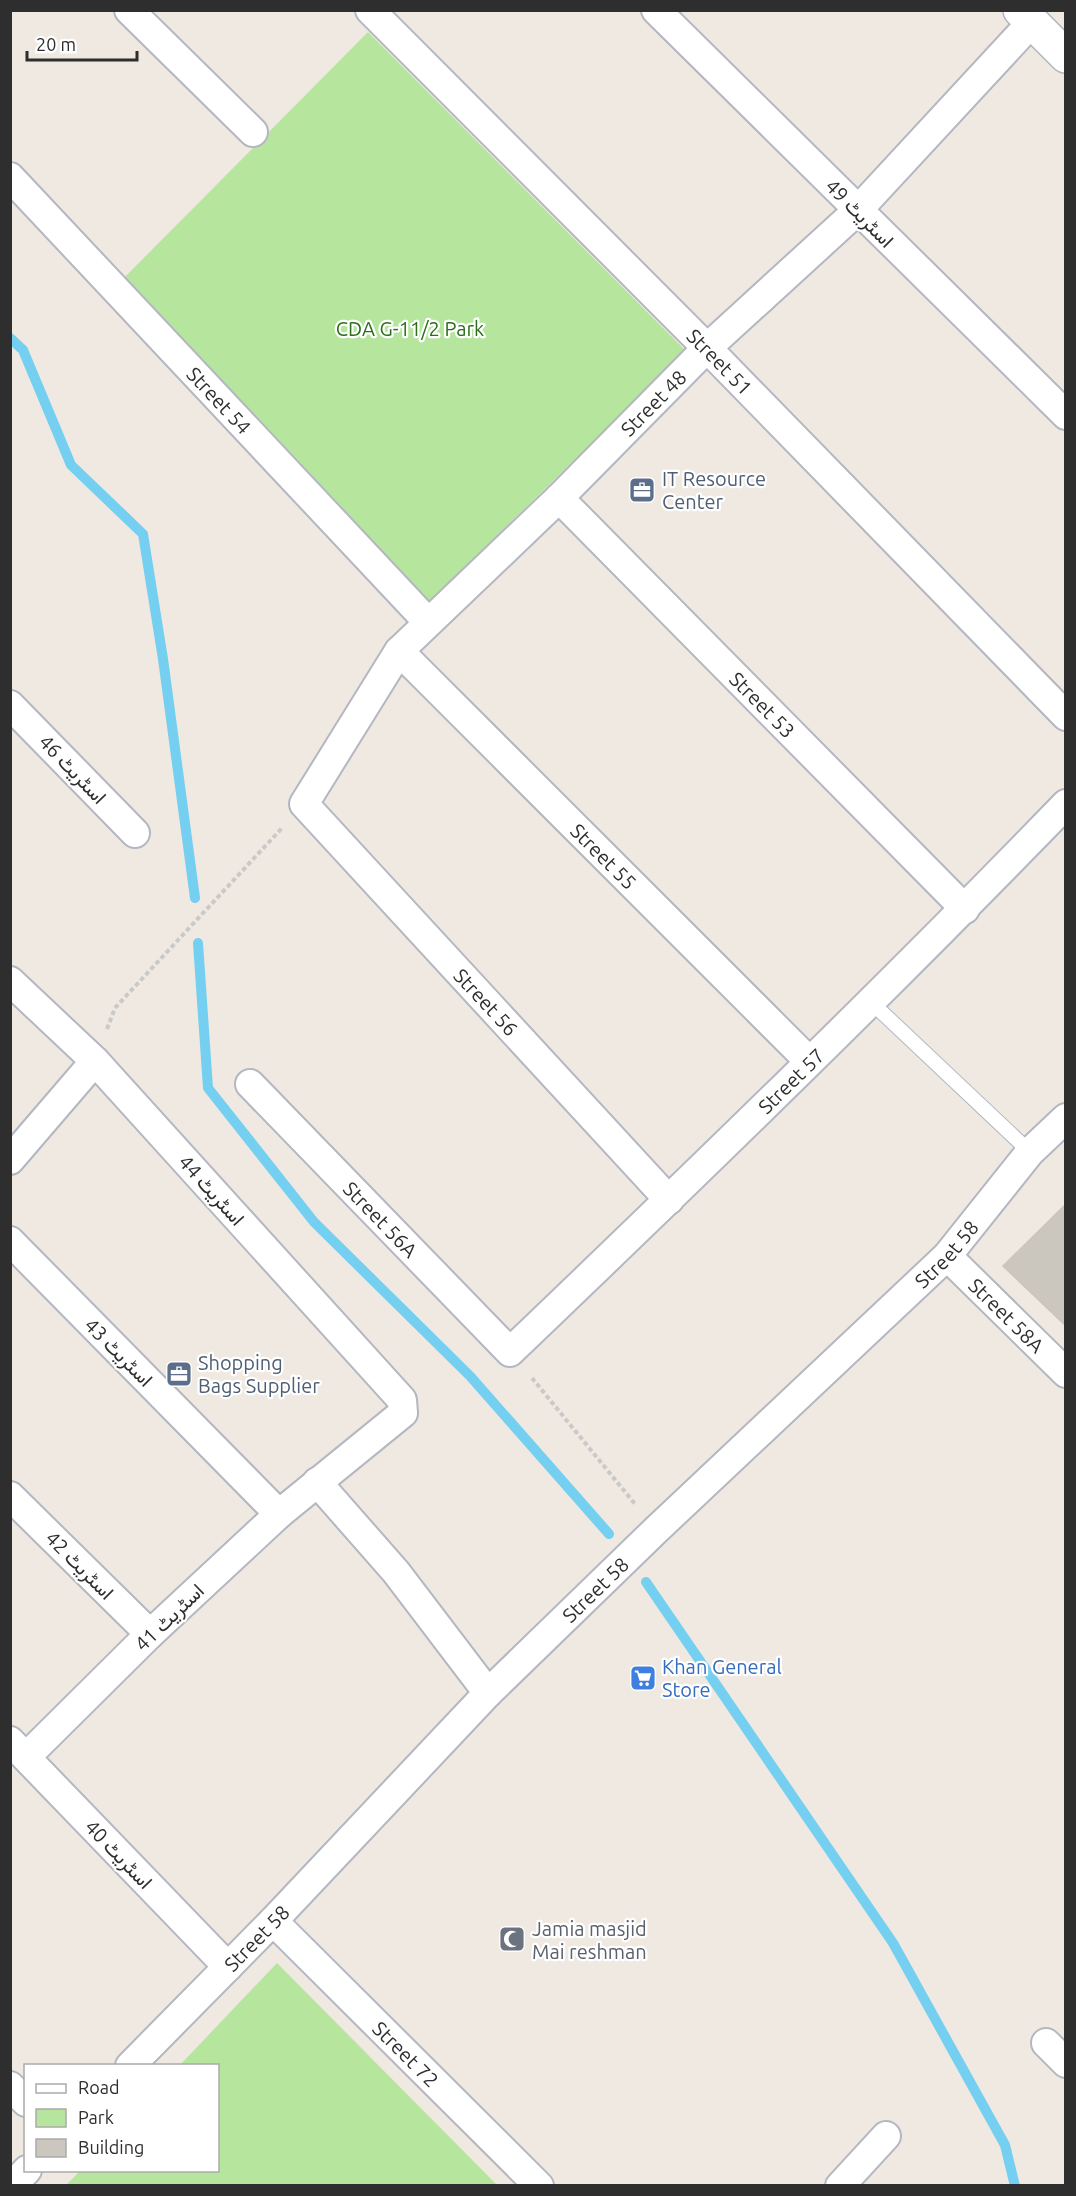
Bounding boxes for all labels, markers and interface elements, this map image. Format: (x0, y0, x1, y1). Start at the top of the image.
scale bar (27, 24, 136, 62)
text: 20 m (36, 34, 76, 54)
street label: اسٹریٹ 49 (820, 174, 899, 253)
park label: CDA G-11/2 Park (336, 317, 484, 340)
street label: Street 51 (683, 324, 757, 399)
street label: Street 54 (183, 362, 256, 438)
street label: Street 48 (616, 365, 690, 440)
place label: IT Resource Center (662, 467, 766, 513)
office icon: IT Resource Center (627, 475, 657, 505)
street label: Street 53 (725, 667, 800, 742)
street label: اسٹریٹ 46 (33, 730, 111, 810)
street label: Street 55 (567, 819, 642, 894)
street label: Street 56 (449, 964, 523, 1040)
street label: Street 57 (753, 1043, 828, 1118)
street label: اسٹریٹ 44 (173, 1150, 250, 1231)
street label: Street 56A (339, 1176, 423, 1261)
street label: Street 58 (910, 1215, 983, 1292)
street label: Street 58A (965, 1273, 1049, 1357)
street label: اسٹریٹ 43 (79, 1313, 158, 1392)
place label: Shopping Bags Supplier (198, 1351, 320, 1397)
office icon: Shopping Bags Supplier (164, 1359, 194, 1389)
street label: اسٹریٹ 42 (40, 1526, 119, 1605)
street label: Street 58 (557, 1552, 633, 1626)
street label: اسٹریٹ 41 (130, 1579, 210, 1657)
place label: Khan General Store (662, 1655, 782, 1701)
supermarket icon: Khan General Store (628, 1663, 658, 1693)
street label: اسٹریٹ 40 (79, 1815, 157, 1895)
street label: Street 58 (219, 1900, 294, 1975)
place label: Jamia masjid Mai reshman (532, 1917, 647, 1963)
mosque icon: Jamia masjid Mai reshman (497, 1924, 527, 1954)
street label: Street 72 (369, 2016, 444, 2091)
legend (24, 2064, 219, 2172)
text: Road (78, 2077, 120, 2097)
text: Park (78, 2107, 114, 2127)
text: Building (78, 2137, 144, 2157)

